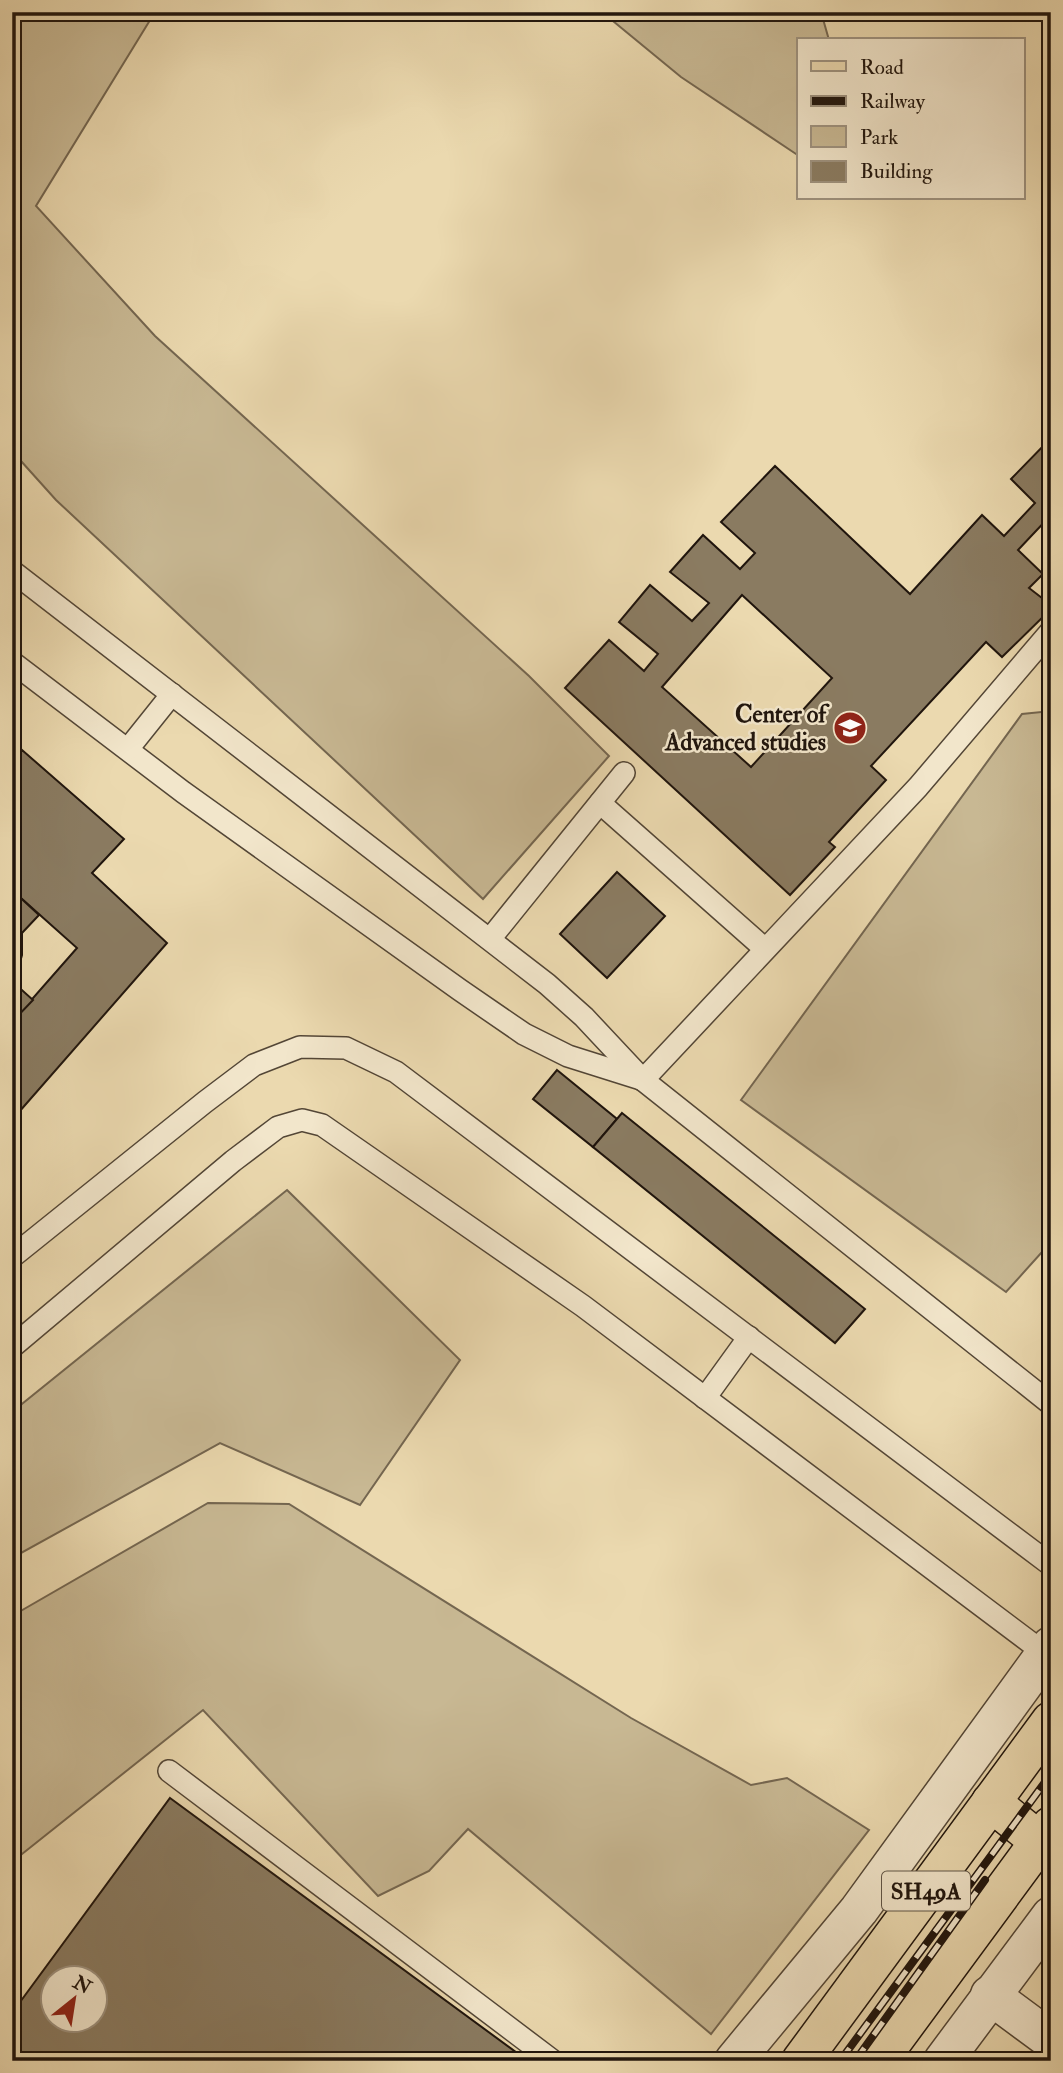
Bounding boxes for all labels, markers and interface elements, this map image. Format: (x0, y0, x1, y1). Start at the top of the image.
legend (797, 38, 1024, 200)
text: Road (860, 54, 905, 81)
text: Railway (860, 88, 926, 115)
text: Park (860, 124, 898, 151)
text: Building (860, 158, 933, 185)
place label: Center of Advanced studies (664, 699, 830, 758)
school or university icon: Center of Advanced studies (831, 709, 869, 747)
road number: SH49A (882, 1872, 970, 1910)
north arrow (38, 1965, 108, 2035)
text: N (68, 1970, 96, 2000)

